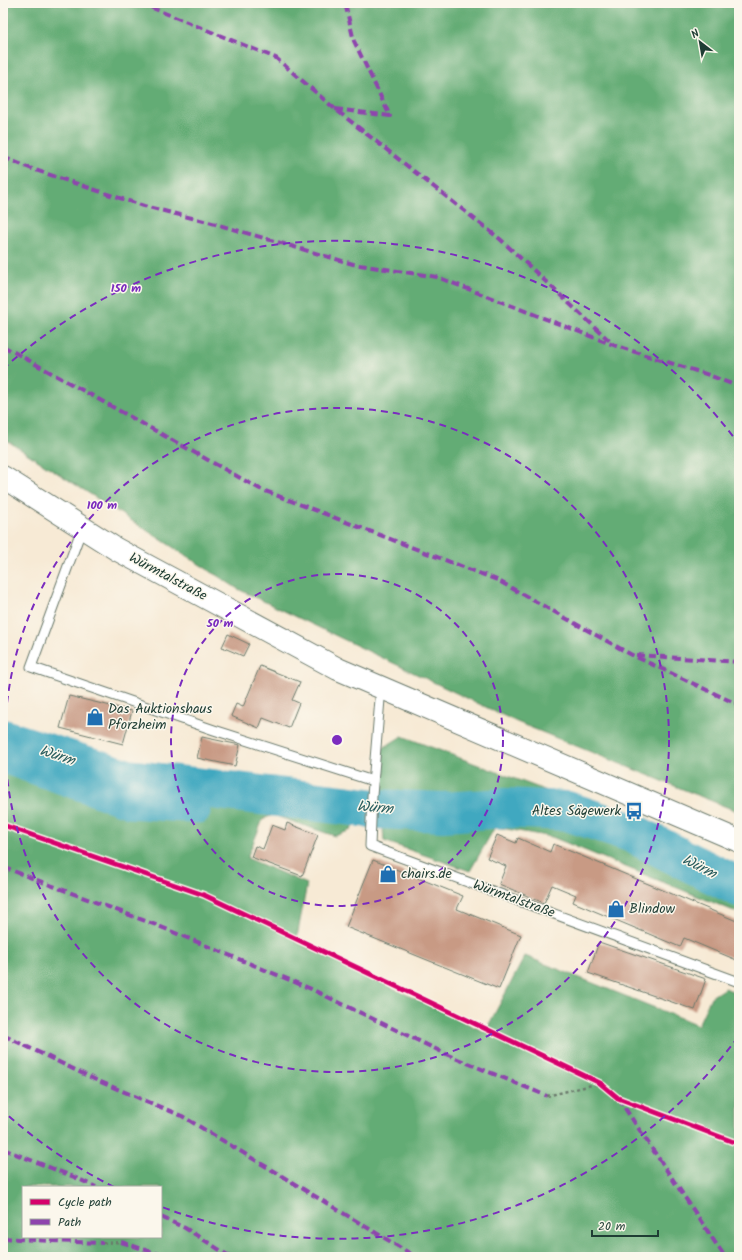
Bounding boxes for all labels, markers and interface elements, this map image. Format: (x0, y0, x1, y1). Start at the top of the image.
north arrow (680, 22, 720, 62)
text: N (688, 25, 703, 44)
text: 150 m (111, 279, 141, 298)
text: 100 m (87, 496, 117, 515)
street label: Würmtalstraße (125, 547, 212, 607)
text: 50 m (206, 614, 234, 633)
place label: Das Auktionshaus Pforzheim (108, 698, 212, 736)
shop icon: Das Auktionshaus Pforzheim (85, 707, 105, 727)
centre of rings (330, 733, 344, 747)
water label: Würm (36, 739, 79, 773)
water label: Würm (356, 794, 395, 822)
place label: Altes Sägewerk (532, 800, 621, 822)
bus stop icon: Altes Sägewerk (624, 801, 644, 821)
water label: Würm (678, 848, 721, 886)
place label: chairs.de (401, 863, 453, 885)
shop icon: chairs.de (378, 864, 398, 884)
street label: Würmtalstraße (470, 874, 559, 924)
place label: Blindow (629, 898, 675, 920)
shop icon: Blindow (606, 899, 626, 919)
legend (22, 1186, 162, 1238)
text: Cycle path (58, 1193, 112, 1212)
scale bar (592, 1212, 658, 1238)
text: Path (58, 1213, 81, 1232)
text: 20 m (598, 1217, 626, 1236)

